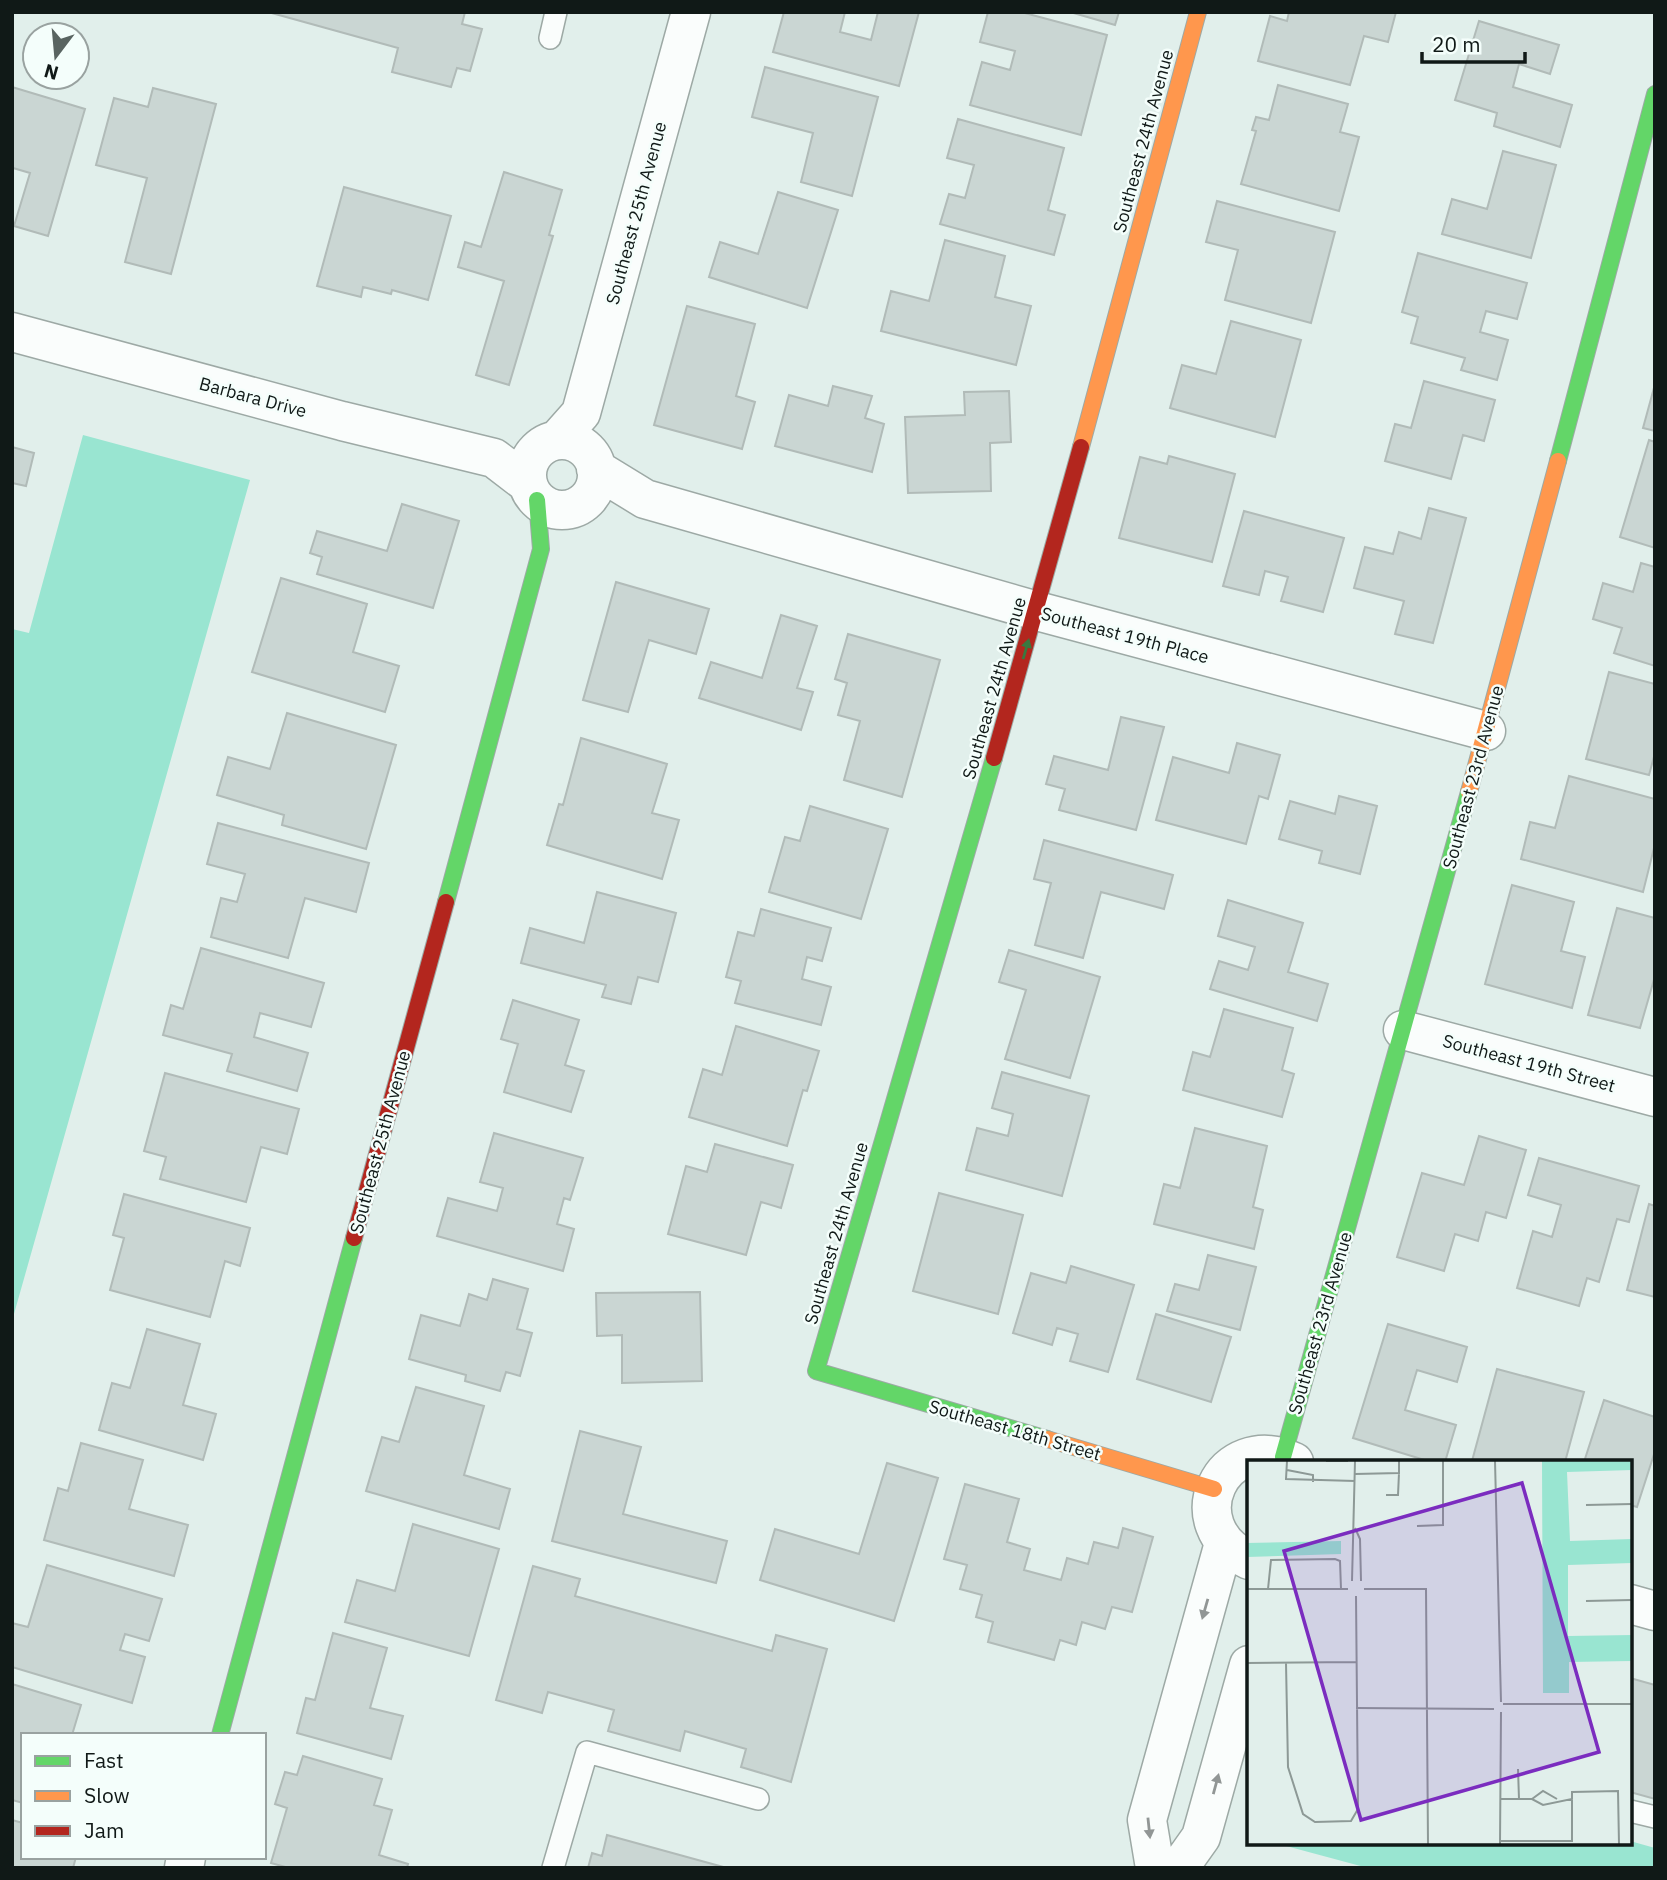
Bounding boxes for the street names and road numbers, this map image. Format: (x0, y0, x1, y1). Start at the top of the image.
street label: Southeast 24th Avenue (1107, 47, 1179, 235)
street label: Southeast 25th Avenue (600, 119, 672, 307)
street label: Barbara Drive (197, 372, 309, 422)
street label: Southeast 24th Avenue (957, 594, 1031, 782)
street label: Southeast 19th Place (1039, 602, 1211, 668)
street label: Southeast 23rd Avenue (1437, 683, 1509, 871)
street label: Southeast 19th Street (1440, 1029, 1618, 1097)
street label: Southeast 25th Avenue (344, 1048, 416, 1236)
street label: Southeast 24th Avenue (799, 1139, 873, 1327)
street label: Southeast 23rd Avenue (1283, 1229, 1357, 1417)
street label: Southeast 18th Street (926, 1394, 1104, 1466)

